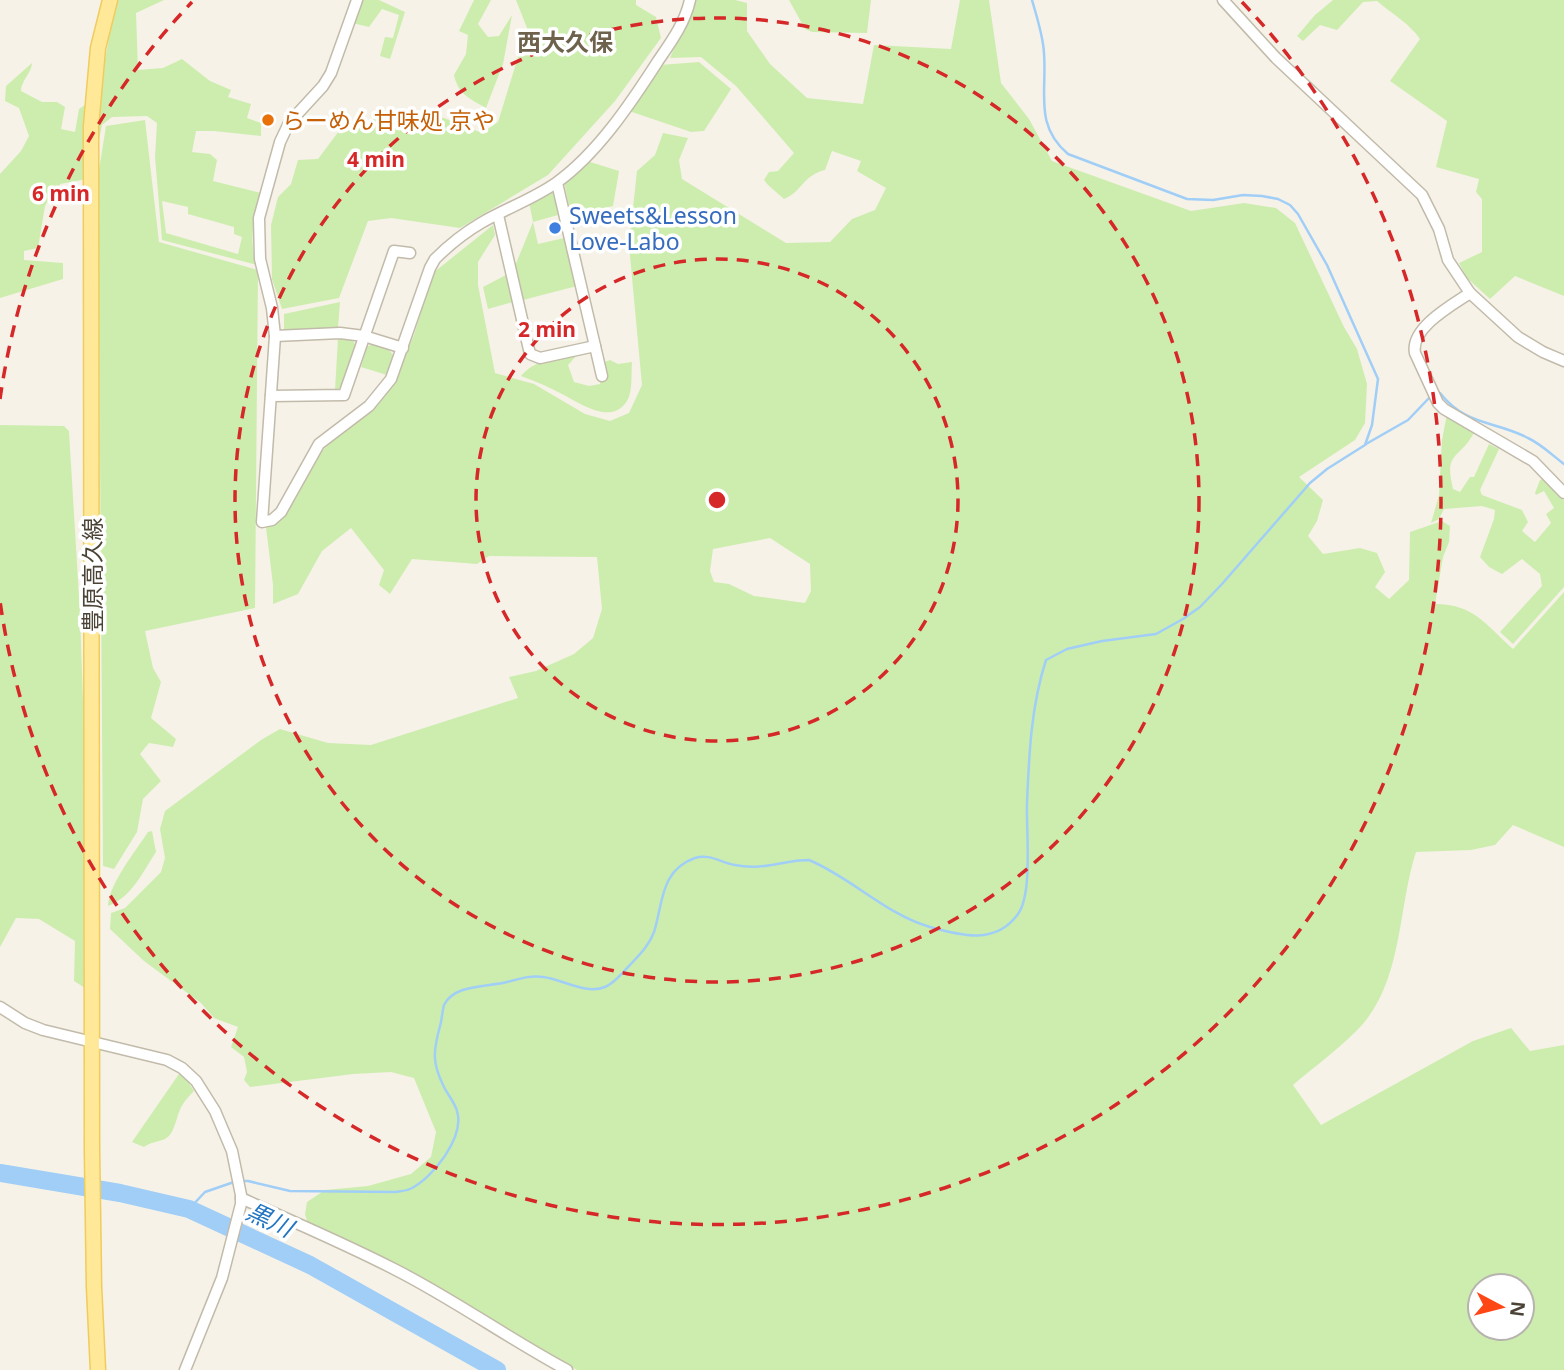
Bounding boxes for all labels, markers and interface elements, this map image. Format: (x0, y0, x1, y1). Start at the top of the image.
district label: 西大久保 (517, 25, 613, 58)
place label: らーめん甘味処 京や (282, 104, 495, 136)
marker: らーめん甘味処 京や (260, 112, 276, 128)
text: 4 min (347, 145, 405, 173)
text: 6 min (32, 179, 90, 207)
place label: Sweets&Lesson Love-Labo (569, 199, 737, 257)
marker: Sweets&Lesson Love-Labo (547, 220, 563, 236)
text: 2 min (518, 315, 576, 343)
centre of rings (705, 488, 729, 512)
street label: 豊原高久線 (76, 518, 108, 633)
water label: 黒川 (241, 1194, 301, 1245)
north arrow (1466, 1272, 1536, 1342)
text: N (1504, 1300, 1532, 1318)

